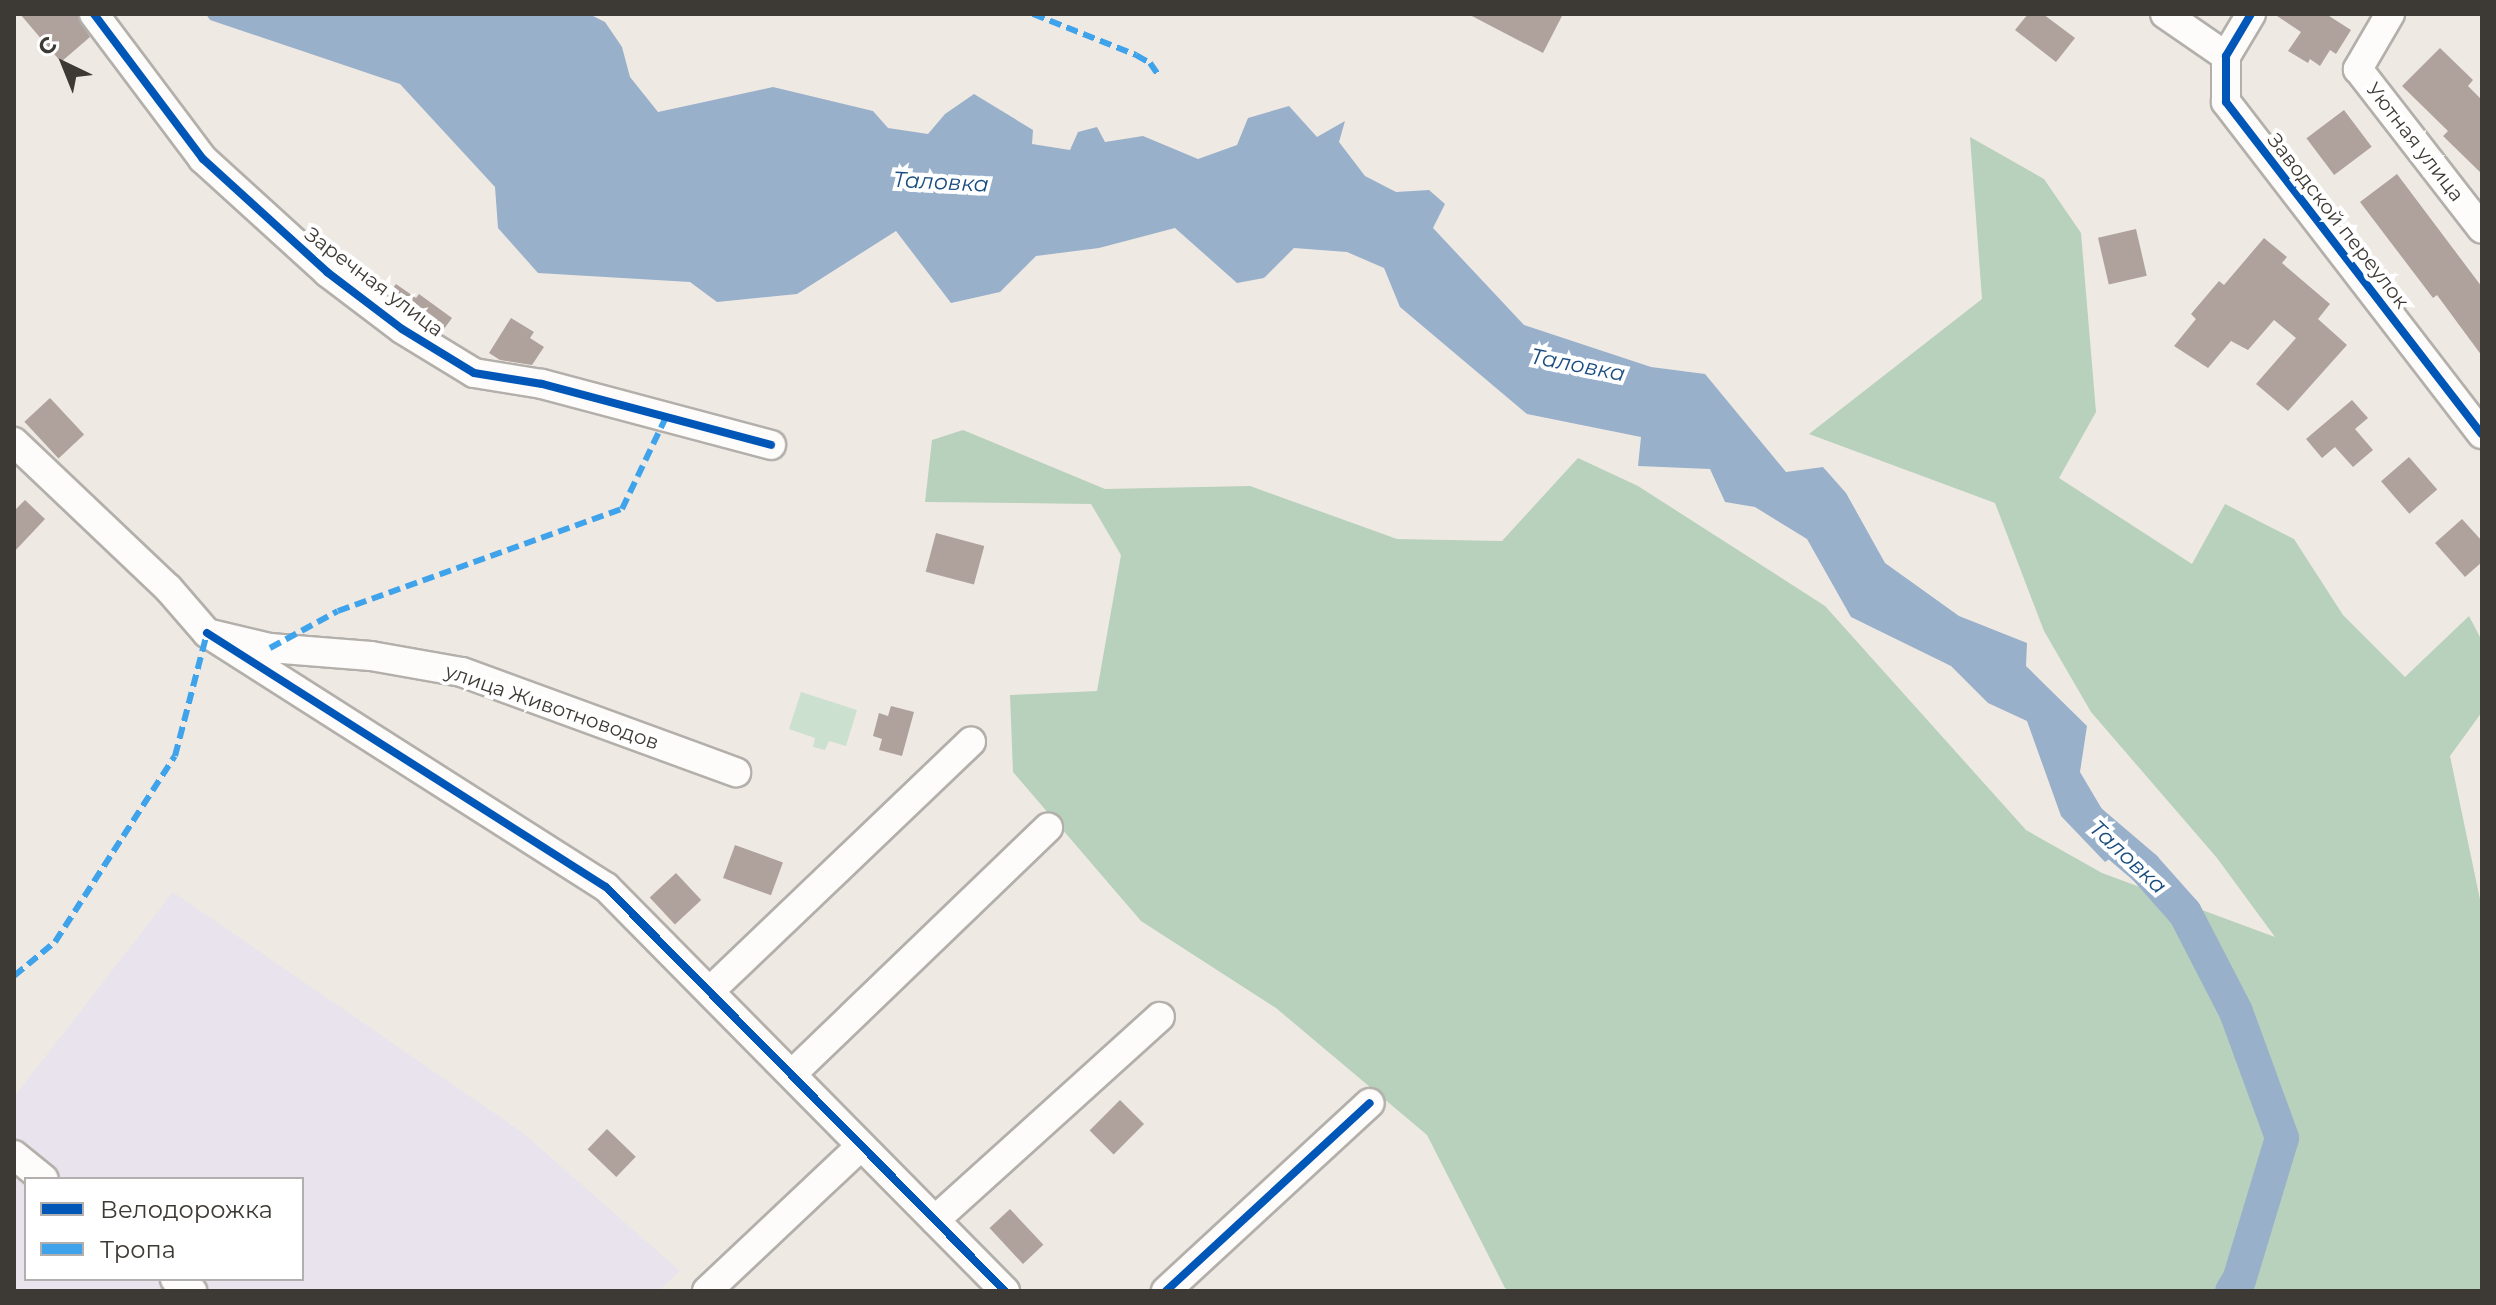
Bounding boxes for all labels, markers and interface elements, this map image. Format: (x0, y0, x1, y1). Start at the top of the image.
north arrow (24, 24, 104, 104)
text: С (32, 31, 62, 61)
street label: Уютная улица (2361, 78, 2469, 206)
street label: Заводской переулок (2262, 129, 2414, 313)
water label: Таловка (892, 166, 990, 198)
street label: Заречная улица (300, 222, 448, 342)
water label: Таловка (1528, 343, 1628, 387)
street label: улица Животноводов (442, 659, 662, 755)
water label: Таловка (2084, 815, 2172, 899)
legend (24, 1177, 304, 1281)
text: Велодорожка (100, 1195, 273, 1224)
text: Тропа (100, 1235, 176, 1264)

